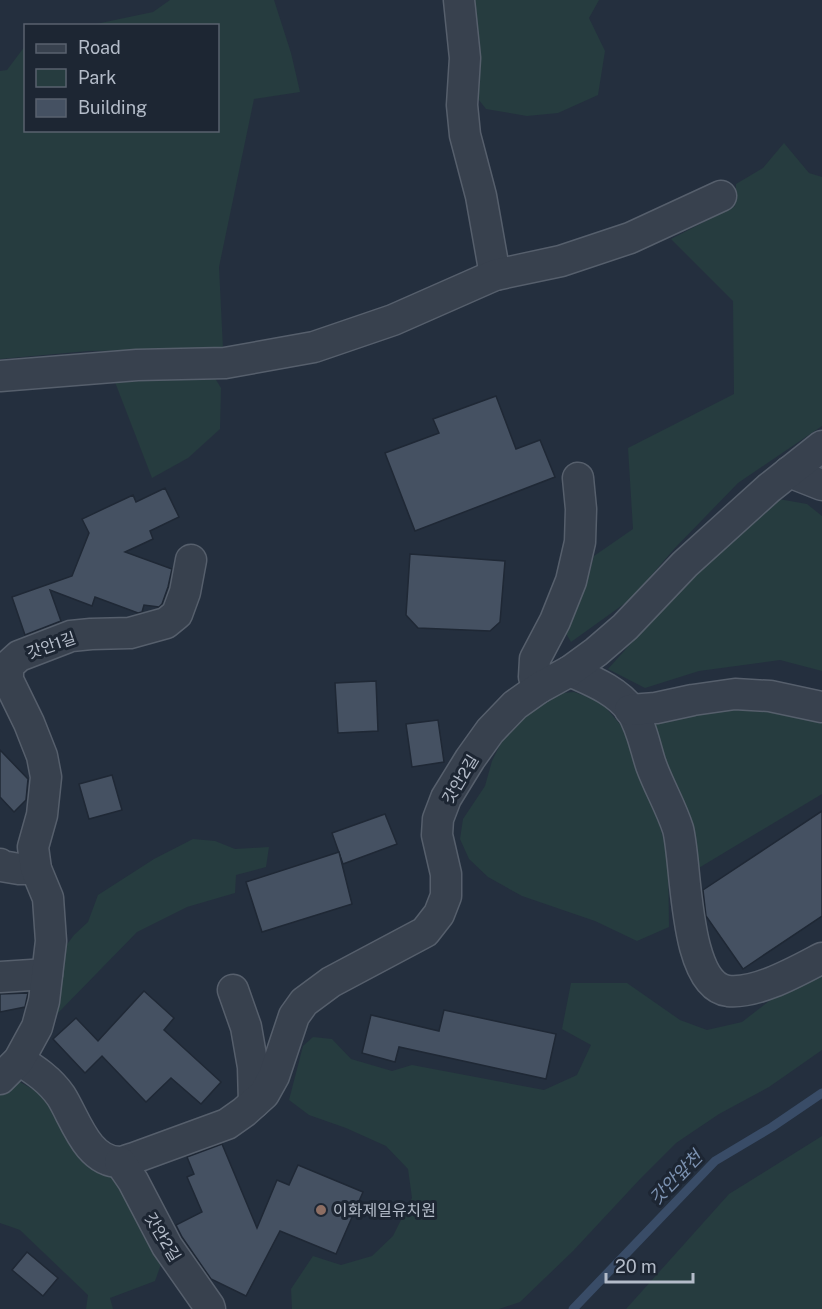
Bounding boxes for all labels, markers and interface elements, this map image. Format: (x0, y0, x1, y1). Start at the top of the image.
legend (24, 24, 219, 132)
text: Road (78, 37, 121, 58)
text: Park (78, 67, 116, 88)
text: Building (78, 97, 147, 118)
street label: 갓안1길 (24, 628, 78, 663)
street label: 갓안2길 (438, 751, 482, 807)
water label: 갓안앞천 (645, 1145, 708, 1209)
place label: 이화제일유치원 (333, 1201, 436, 1220)
marker: 이화제일유치원 (314, 1203, 328, 1217)
street label: 갓안2길 (141, 1209, 185, 1265)
scale bar (606, 1246, 693, 1284)
text: 20 m (615, 1256, 657, 1277)

